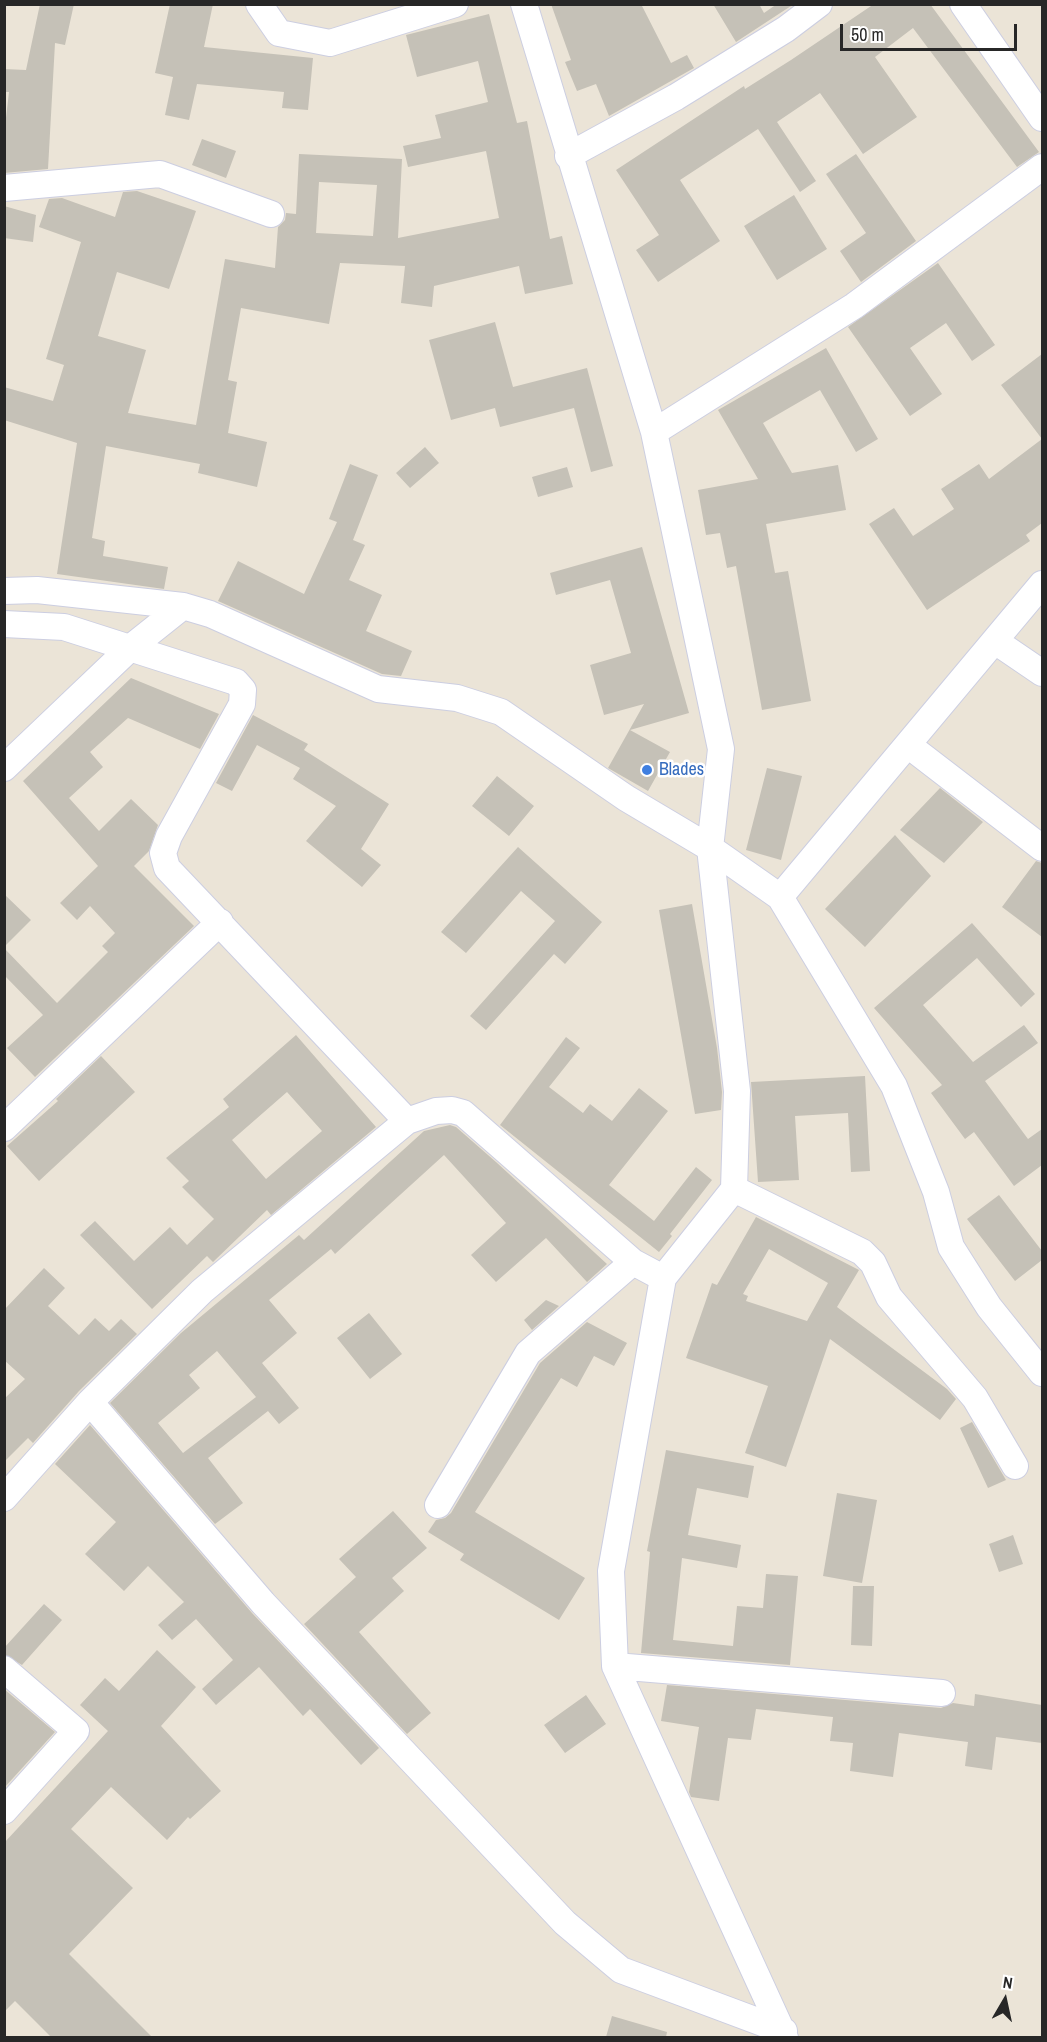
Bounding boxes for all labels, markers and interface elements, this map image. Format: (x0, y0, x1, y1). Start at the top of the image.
scale bar (843, 12, 1020, 50)
text: 50 m (851, 22, 884, 47)
place label: Blades (659, 759, 704, 781)
marker: Blades (640, 763, 654, 777)
north arrow (975, 1970, 1035, 2030)
text: N (1001, 1971, 1014, 1994)

